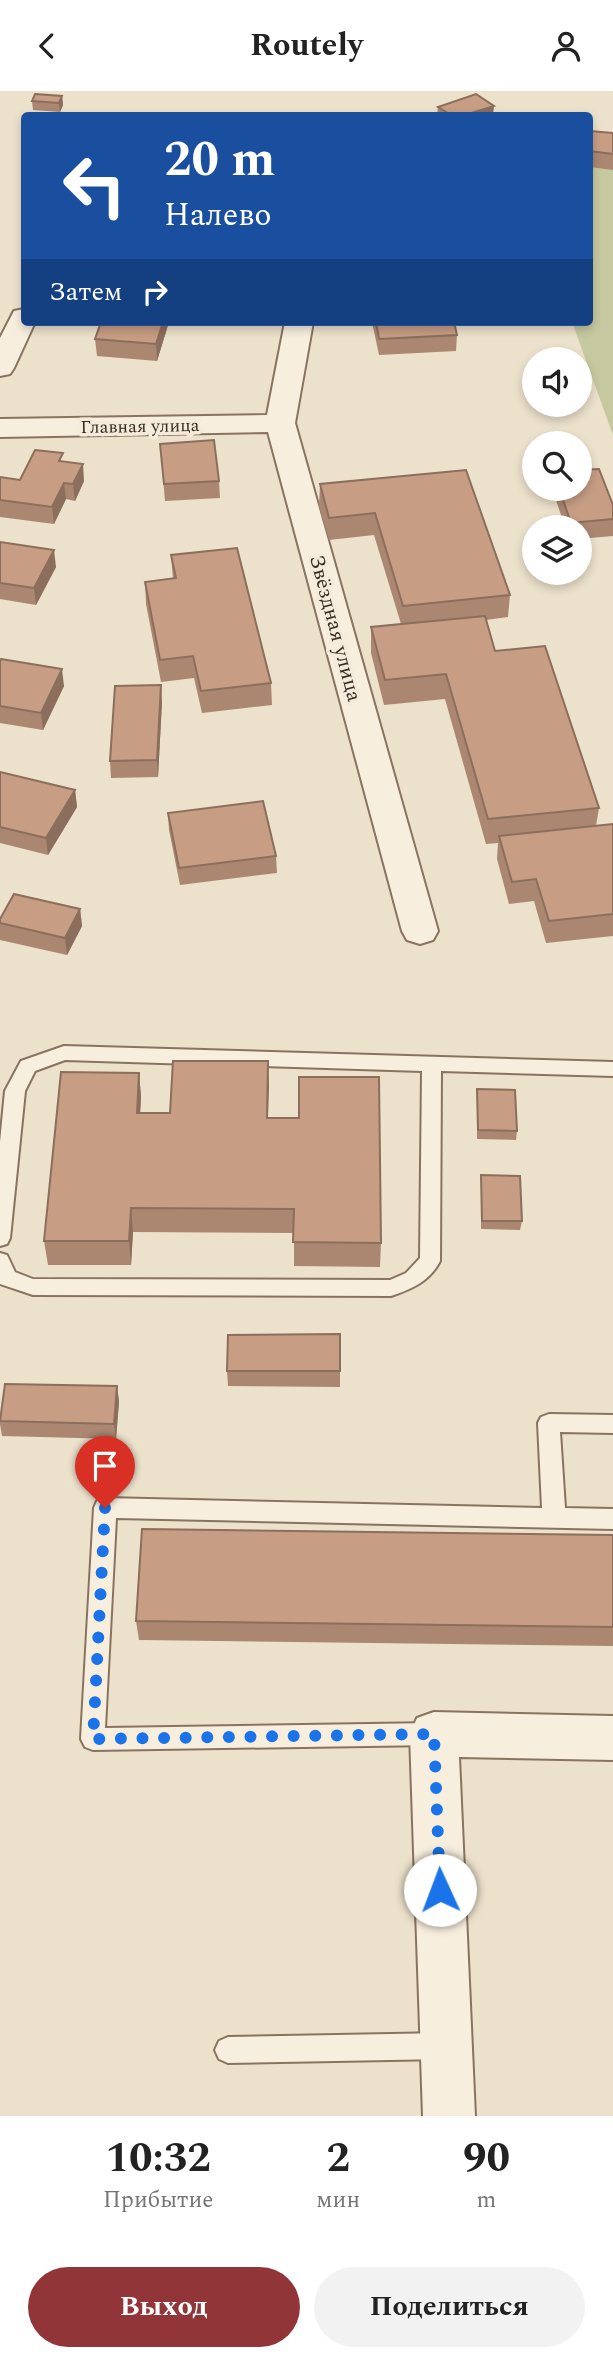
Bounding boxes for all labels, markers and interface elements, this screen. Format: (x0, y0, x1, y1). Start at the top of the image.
text: Routely (250, 21, 363, 70)
icon: back (28, 27, 66, 65)
icon: person (547, 27, 585, 65)
text: 20 m (164, 123, 275, 198)
icon: left (49, 140, 140, 231)
text: Налево (164, 191, 272, 240)
text: Затем (49, 272, 122, 312)
icon: right (136, 273, 174, 311)
map controls (522, 347, 592, 585)
button: sound (522, 347, 592, 417)
street label: Главная улица (80, 412, 200, 441)
button: search (522, 431, 592, 501)
button: layers (522, 515, 592, 585)
street label: Звёздная улица (300, 551, 370, 706)
pin (75, 1436, 135, 1508)
icon: arrive (86, 1447, 124, 1485)
position arrow (403, 1853, 477, 1927)
text: 10:32 (105, 2127, 211, 2190)
text: 2 (326, 2127, 350, 2190)
text: 90 (463, 2127, 510, 2190)
text: Прибытие (103, 2183, 213, 2218)
text: мин (316, 2183, 360, 2218)
text: m (477, 2183, 496, 2218)
button: Выход (28, 2267, 300, 2347)
button: Поделиться (314, 2267, 585, 2347)

